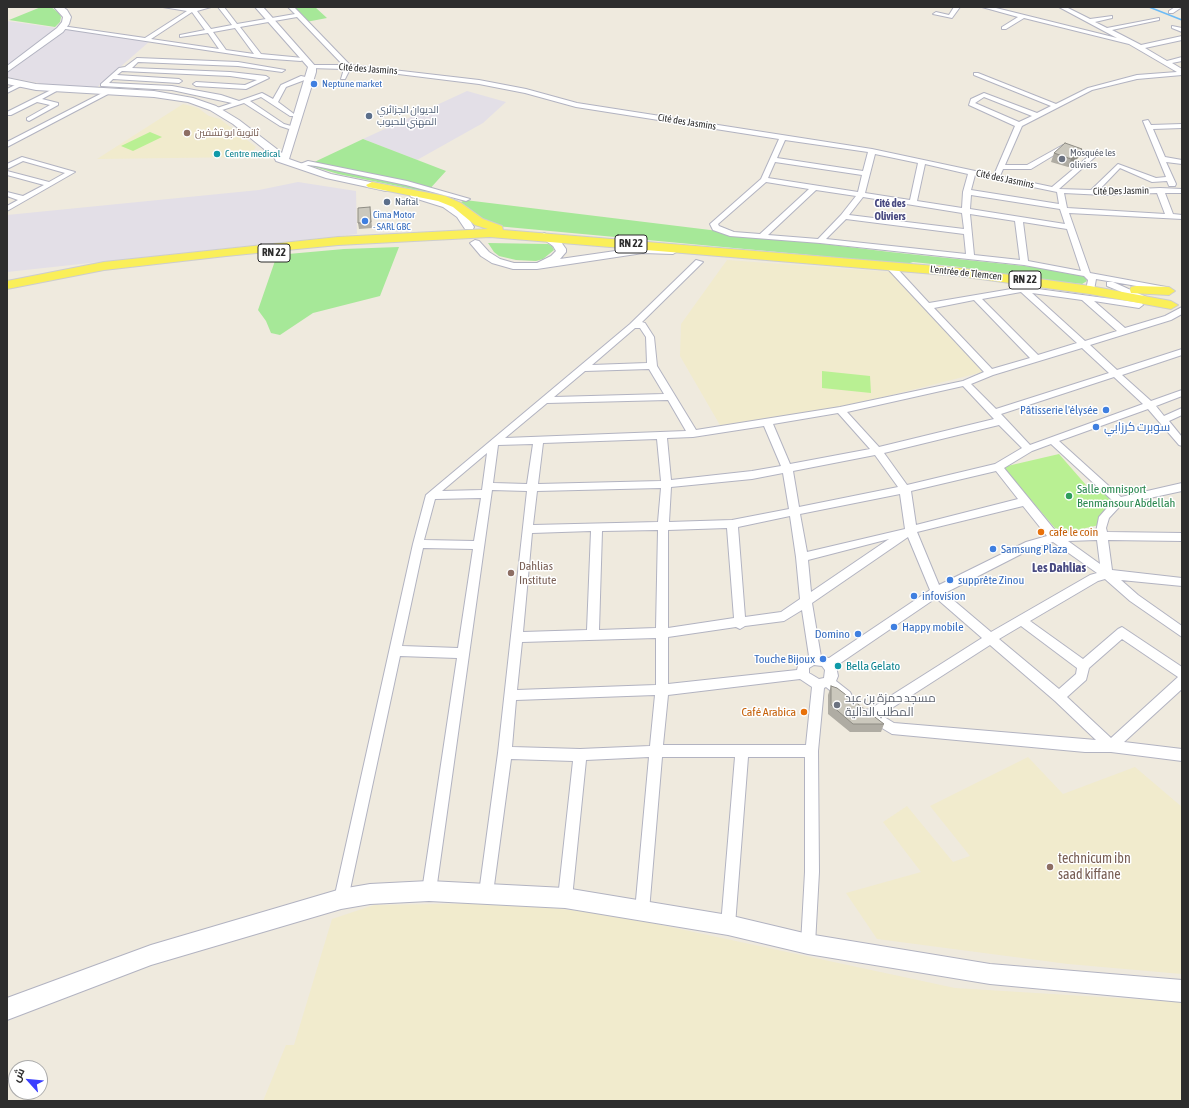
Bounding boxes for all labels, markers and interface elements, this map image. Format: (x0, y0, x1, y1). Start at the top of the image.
street label: Cité des Jasmins (338, 61, 398, 77)
place label: Neptune market (322, 78, 382, 90)
marker: Neptune market (309, 79, 319, 89)
place label: الديوان الجزائري المهني للحبوب (377, 104, 439, 128)
marker: الديوان الجزائري المهني للحبوب (364, 111, 374, 121)
street label: Cité des Jasmins (657, 111, 717, 133)
place label: ثانوية ابو تشفين (195, 127, 259, 139)
marker: ثانوية ابو تشفين (182, 128, 192, 138)
place label: Mosquée les oliviers (1070, 147, 1116, 170)
place label: Centre medical (225, 148, 280, 160)
marker: Centre medical (212, 149, 222, 159)
marker: Mosquée les oliviers (1057, 154, 1067, 164)
street label: Cité des Jasmins (975, 167, 1035, 191)
street label: Cité Des Jasmin (1093, 185, 1149, 197)
place label: Naftal (395, 196, 418, 208)
marker: Naftal (382, 197, 392, 207)
district label: Cité des Oliviers (874, 197, 906, 223)
place label: Cima Motor - SARL GBC (373, 209, 415, 232)
marker: Cima Motor - SARL GBC (360, 216, 370, 226)
road number: RN 22 (615, 235, 647, 253)
road number: RN 22 (258, 244, 290, 262)
street label: L'entrée de Tlemcen (929, 263, 1003, 283)
road number: RN 22 (1009, 271, 1041, 289)
place label: Pâtisserie l'élysée (1020, 403, 1098, 417)
marker: Pâtisserie l'élysée (1101, 405, 1111, 415)
place label: سوبرت كرزابي (1104, 420, 1170, 434)
marker: سوبرت كرزابي (1091, 422, 1101, 432)
place label: Salle omnisport Benmansour Abdellah (1077, 482, 1175, 510)
marker: Salle omnisport Benmansour Abdellah (1064, 491, 1074, 501)
place label: cafe le coin (1049, 525, 1098, 539)
marker: cafe le coin (1036, 527, 1046, 537)
place label: Samsung Plaza (1001, 542, 1067, 556)
marker: Samsung Plaza (988, 544, 998, 554)
place label: Dahlias Institute (519, 559, 556, 587)
district label: Les Dahlias (1032, 560, 1086, 576)
marker: Dahlias Institute (506, 568, 516, 578)
place label: supprête Zinou (958, 573, 1024, 587)
marker: supprête Zinou (945, 575, 955, 585)
place label: infovision (922, 589, 966, 603)
marker: infovision (909, 591, 919, 601)
place label: Happy mobile (902, 620, 964, 634)
marker: Happy mobile (889, 622, 899, 632)
place label: Domino (815, 627, 850, 641)
marker: Domino (853, 629, 863, 639)
place label: Touche Bijoux (754, 652, 815, 666)
marker: Touche Bijoux (818, 654, 828, 664)
place label: Bella Gelato (846, 659, 900, 673)
marker: Bella Gelato (833, 661, 843, 671)
place label: مسجد حمزة بن عبد المطلب الدالية (845, 691, 936, 719)
marker: مسجد حمزة بن عبد المطلب الدالية (832, 700, 842, 710)
place label: Café Arabica (741, 705, 796, 719)
marker: Café Arabica (799, 707, 809, 717)
place label: technicum ibn saad kiffane (1058, 851, 1131, 884)
marker: technicum ibn saad kiffane (1045, 862, 1055, 872)
north arrow (8, 1060, 48, 1100)
text: ش (10, 1066, 27, 1084)

